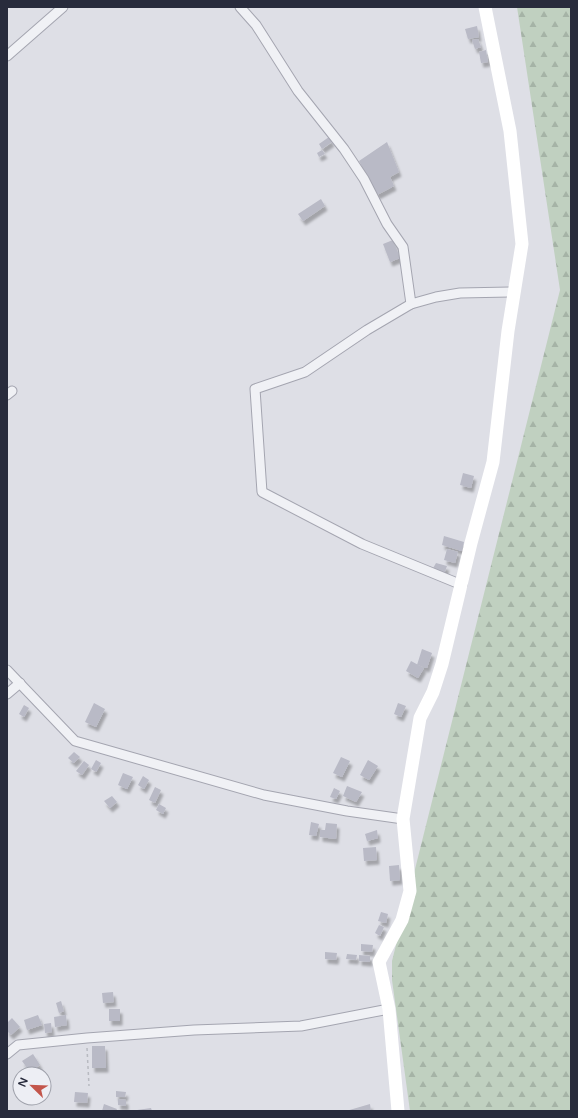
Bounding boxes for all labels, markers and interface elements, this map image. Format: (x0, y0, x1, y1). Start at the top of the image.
north arrow (12, 1066, 52, 1106)
text: N (16, 1076, 31, 1089)

